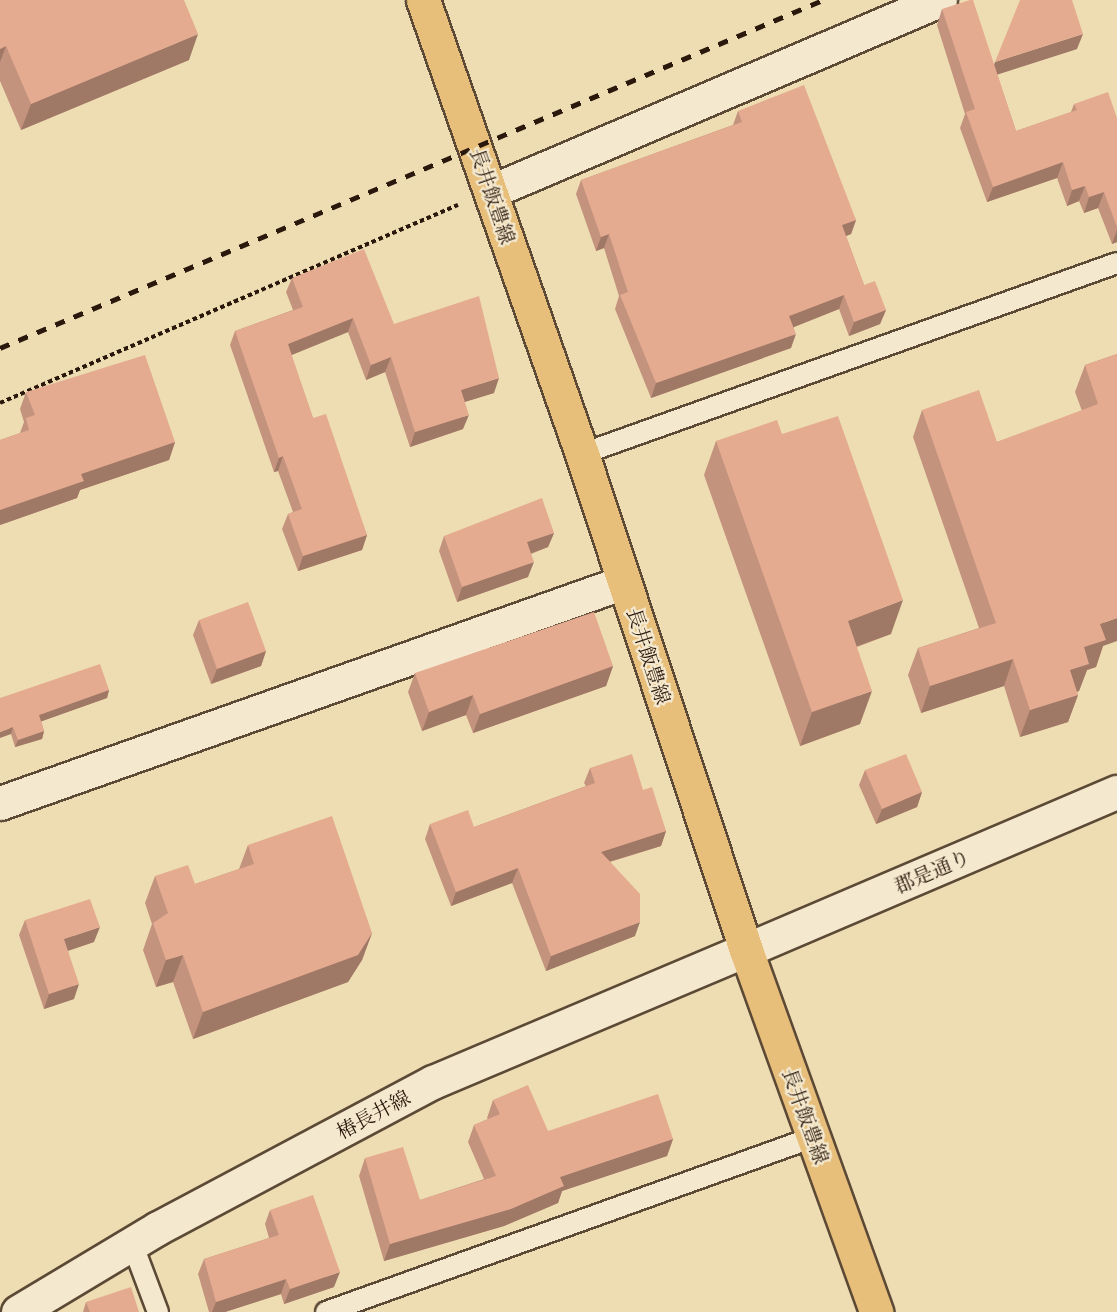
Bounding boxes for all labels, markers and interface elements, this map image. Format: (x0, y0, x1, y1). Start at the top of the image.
street label: 長井飯豊線 (465, 145, 521, 247)
street label: 長井飯豊線 (622, 605, 676, 707)
street label: 郡是通り (890, 844, 974, 898)
street label: 長井飯豊線 (778, 1065, 834, 1167)
street label: 椿長井線 (332, 1085, 414, 1143)

